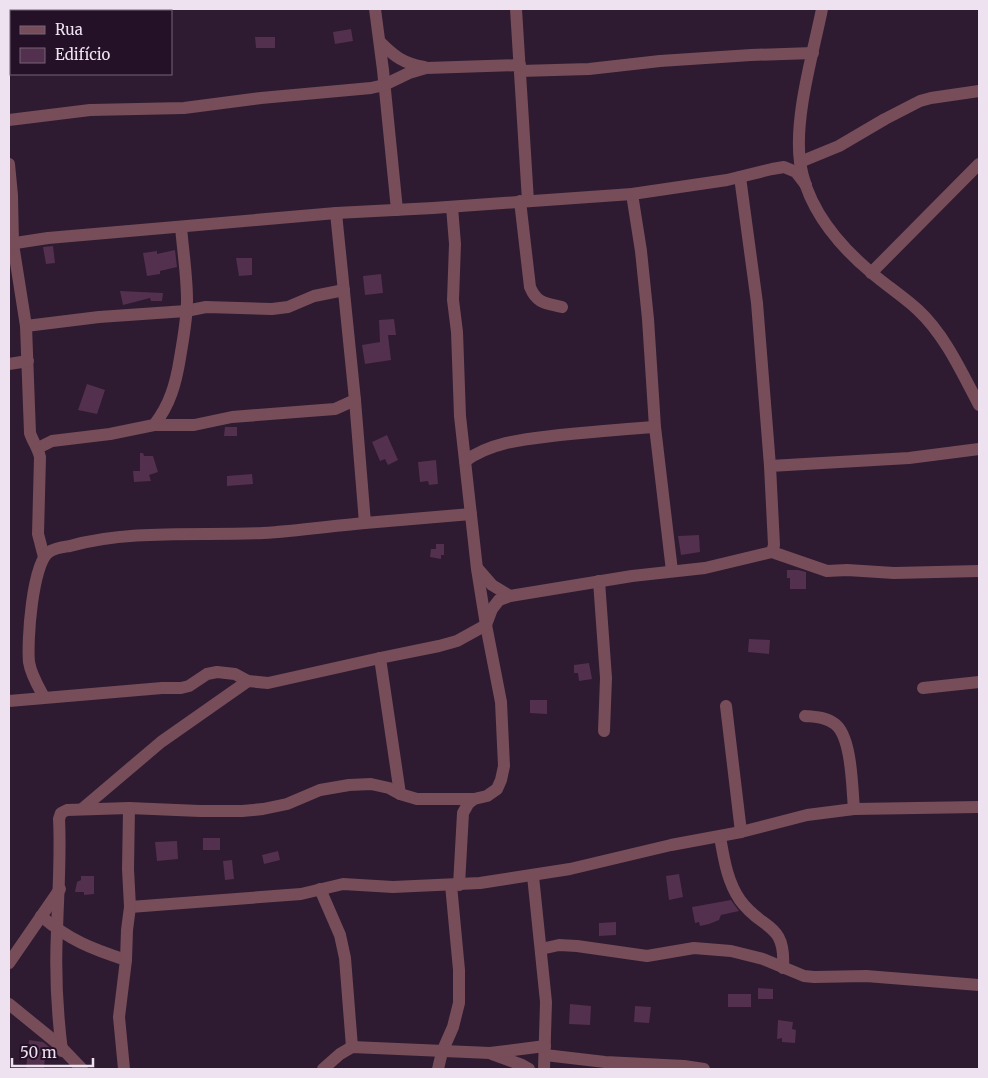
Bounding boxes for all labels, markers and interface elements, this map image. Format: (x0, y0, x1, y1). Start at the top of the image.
legend (10, 10, 172, 75)
text: Rua (55, 20, 83, 39)
text: Edifício (55, 45, 111, 64)
scale bar (12, 1036, 94, 1068)
text: 50 m (20, 1043, 57, 1062)

